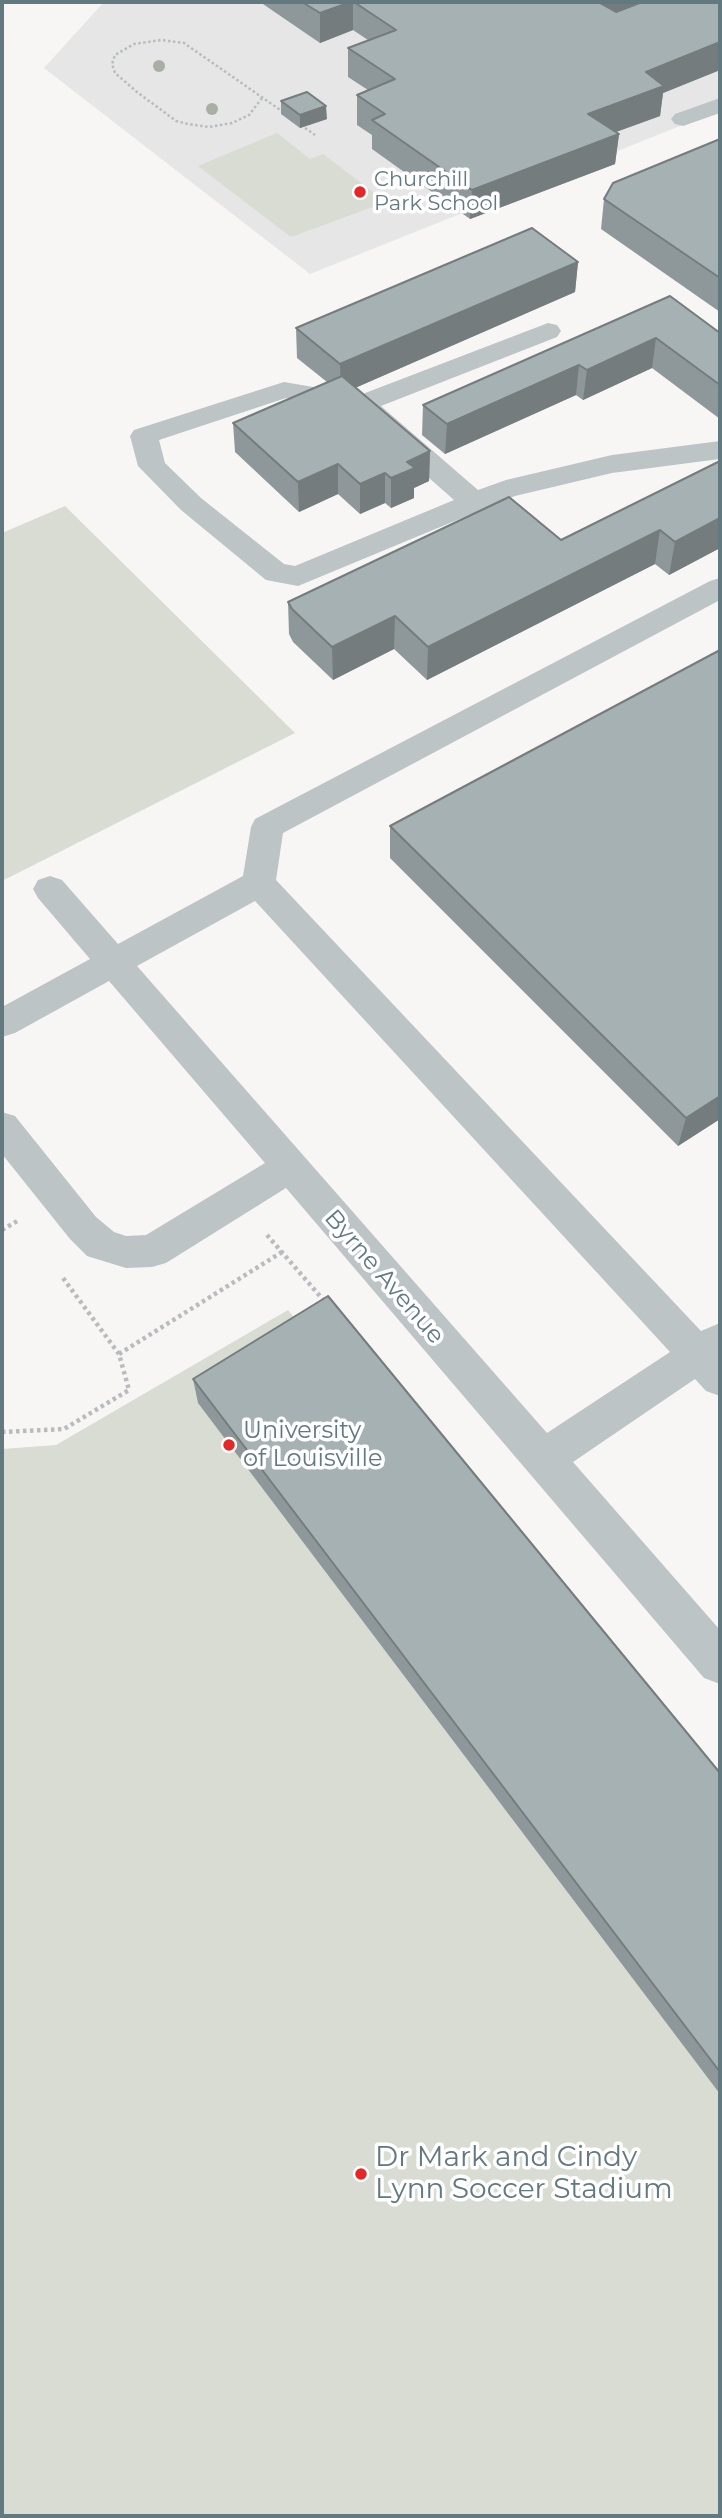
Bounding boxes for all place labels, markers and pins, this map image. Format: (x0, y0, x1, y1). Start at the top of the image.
place label: Churchill Park School (374, 167, 498, 217)
marker: Churchill Park School (352, 184, 368, 200)
place label: University of Louisville (243, 1417, 382, 1473)
marker: University of Louisville (221, 1437, 237, 1453)
place label: Dr Mark and Cindy Lynn Soccer Stadium (375, 2141, 673, 2207)
marker: Dr Mark and Cindy Lynn Soccer Stadium (353, 2166, 369, 2182)

